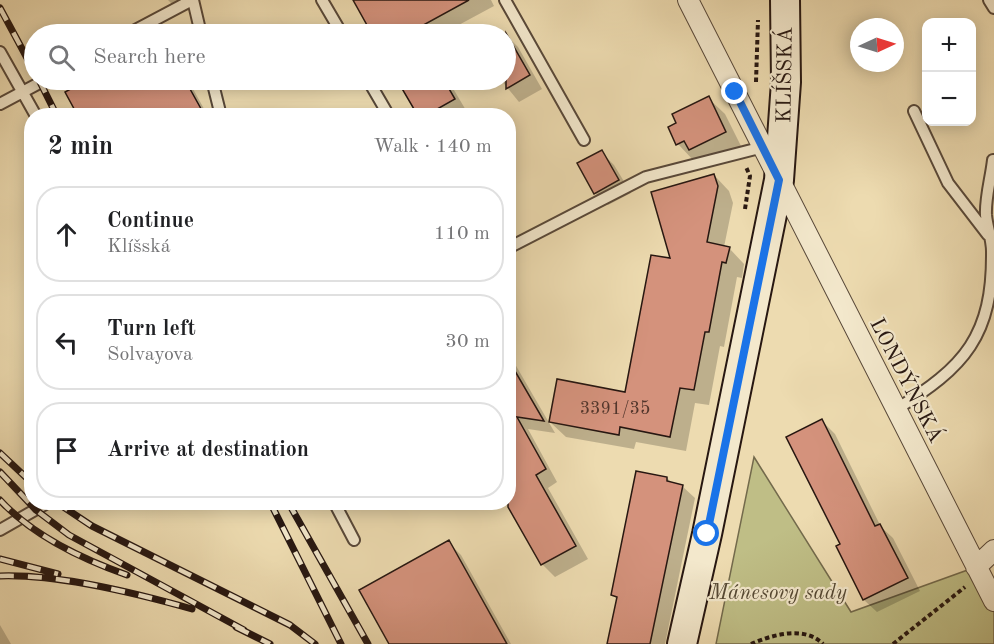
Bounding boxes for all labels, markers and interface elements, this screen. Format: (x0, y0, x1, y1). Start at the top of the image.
north arrow (850, 18, 904, 72)
map controls (922, 18, 976, 126)
button: + (922, 18, 976, 72)
search box (24, 24, 516, 90)
street label: KLÍŠSKÁ (770, 27, 797, 123)
icon: search (45, 41, 78, 74)
text: Search here (93, 46, 206, 68)
button: − (922, 72, 976, 126)
route end (721, 78, 747, 104)
text: 2 min (48, 134, 113, 160)
text: Walk · 140 m (373, 137, 492, 157)
text: Continue (107, 210, 194, 232)
icon: ahead (50, 218, 83, 251)
text: 110 m (434, 224, 490, 244)
text: Klíšská (107, 237, 171, 257)
street label: LONDÝNSKÁ (865, 313, 950, 446)
text: Turn left (107, 318, 196, 340)
icon: left (50, 326, 83, 359)
text: 30 m (445, 332, 490, 352)
text: Solvayova (107, 345, 193, 365)
house number: 3391/35 (580, 400, 650, 418)
icon: arrive (50, 434, 83, 467)
text: Arrive at destination (107, 439, 309, 461)
route start (693, 520, 719, 546)
park label: Mánesovy sady (708, 583, 847, 604)

